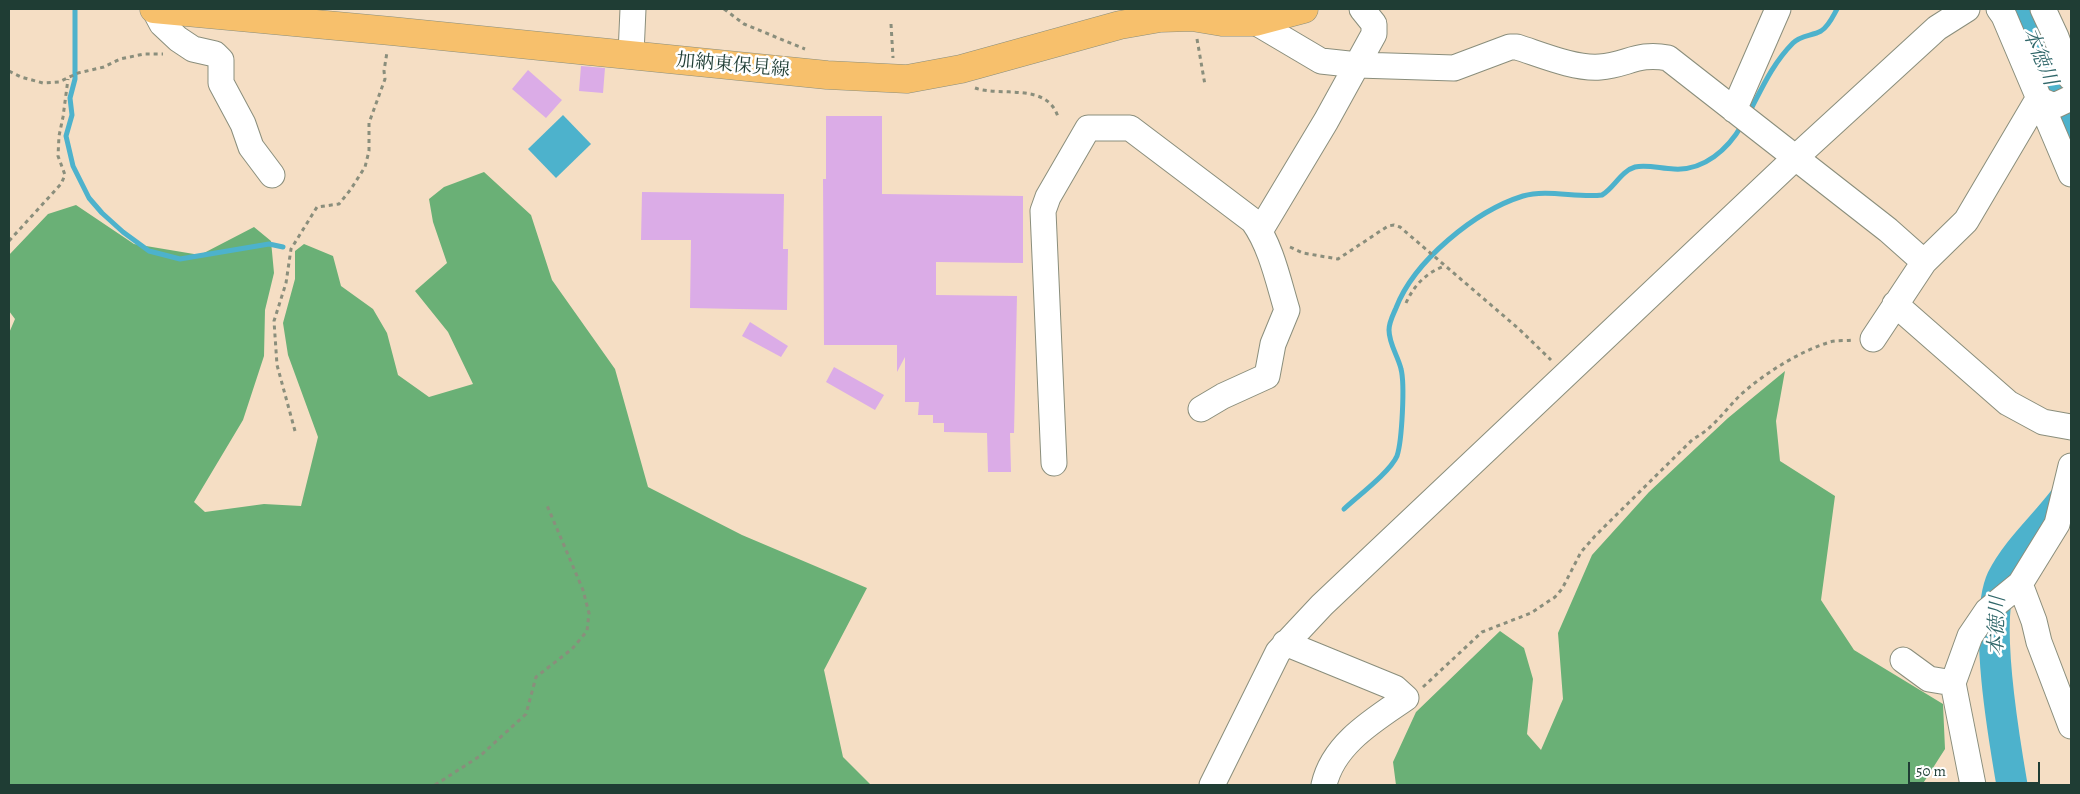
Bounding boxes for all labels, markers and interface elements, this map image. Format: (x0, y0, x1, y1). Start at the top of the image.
water label: 本徳川 (2016, 25, 2062, 89)
street label: 加納東保見線 (675, 50, 791, 82)
water label: 本徳川 (1985, 596, 2011, 656)
scale bar (1910, 752, 2042, 784)
text: 50 m (1916, 761, 1946, 781)

